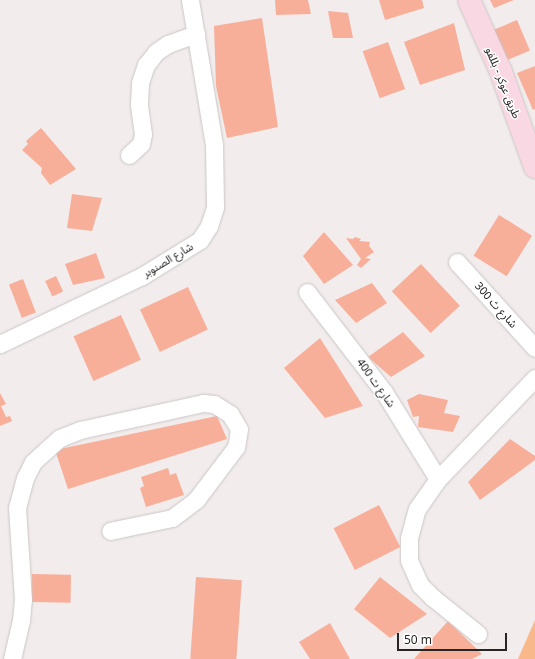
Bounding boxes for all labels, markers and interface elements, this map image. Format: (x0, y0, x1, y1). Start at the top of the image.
street label: طريق عوكر - بللفو (483, 45, 523, 121)
street label: شارع الصنوبر (140, 240, 196, 280)
street label: شارع ث 300 (472, 279, 520, 331)
street label: شارع ث 400 (354, 356, 398, 410)
scale bar (399, 625, 509, 651)
text: 50 m (404, 631, 432, 648)

